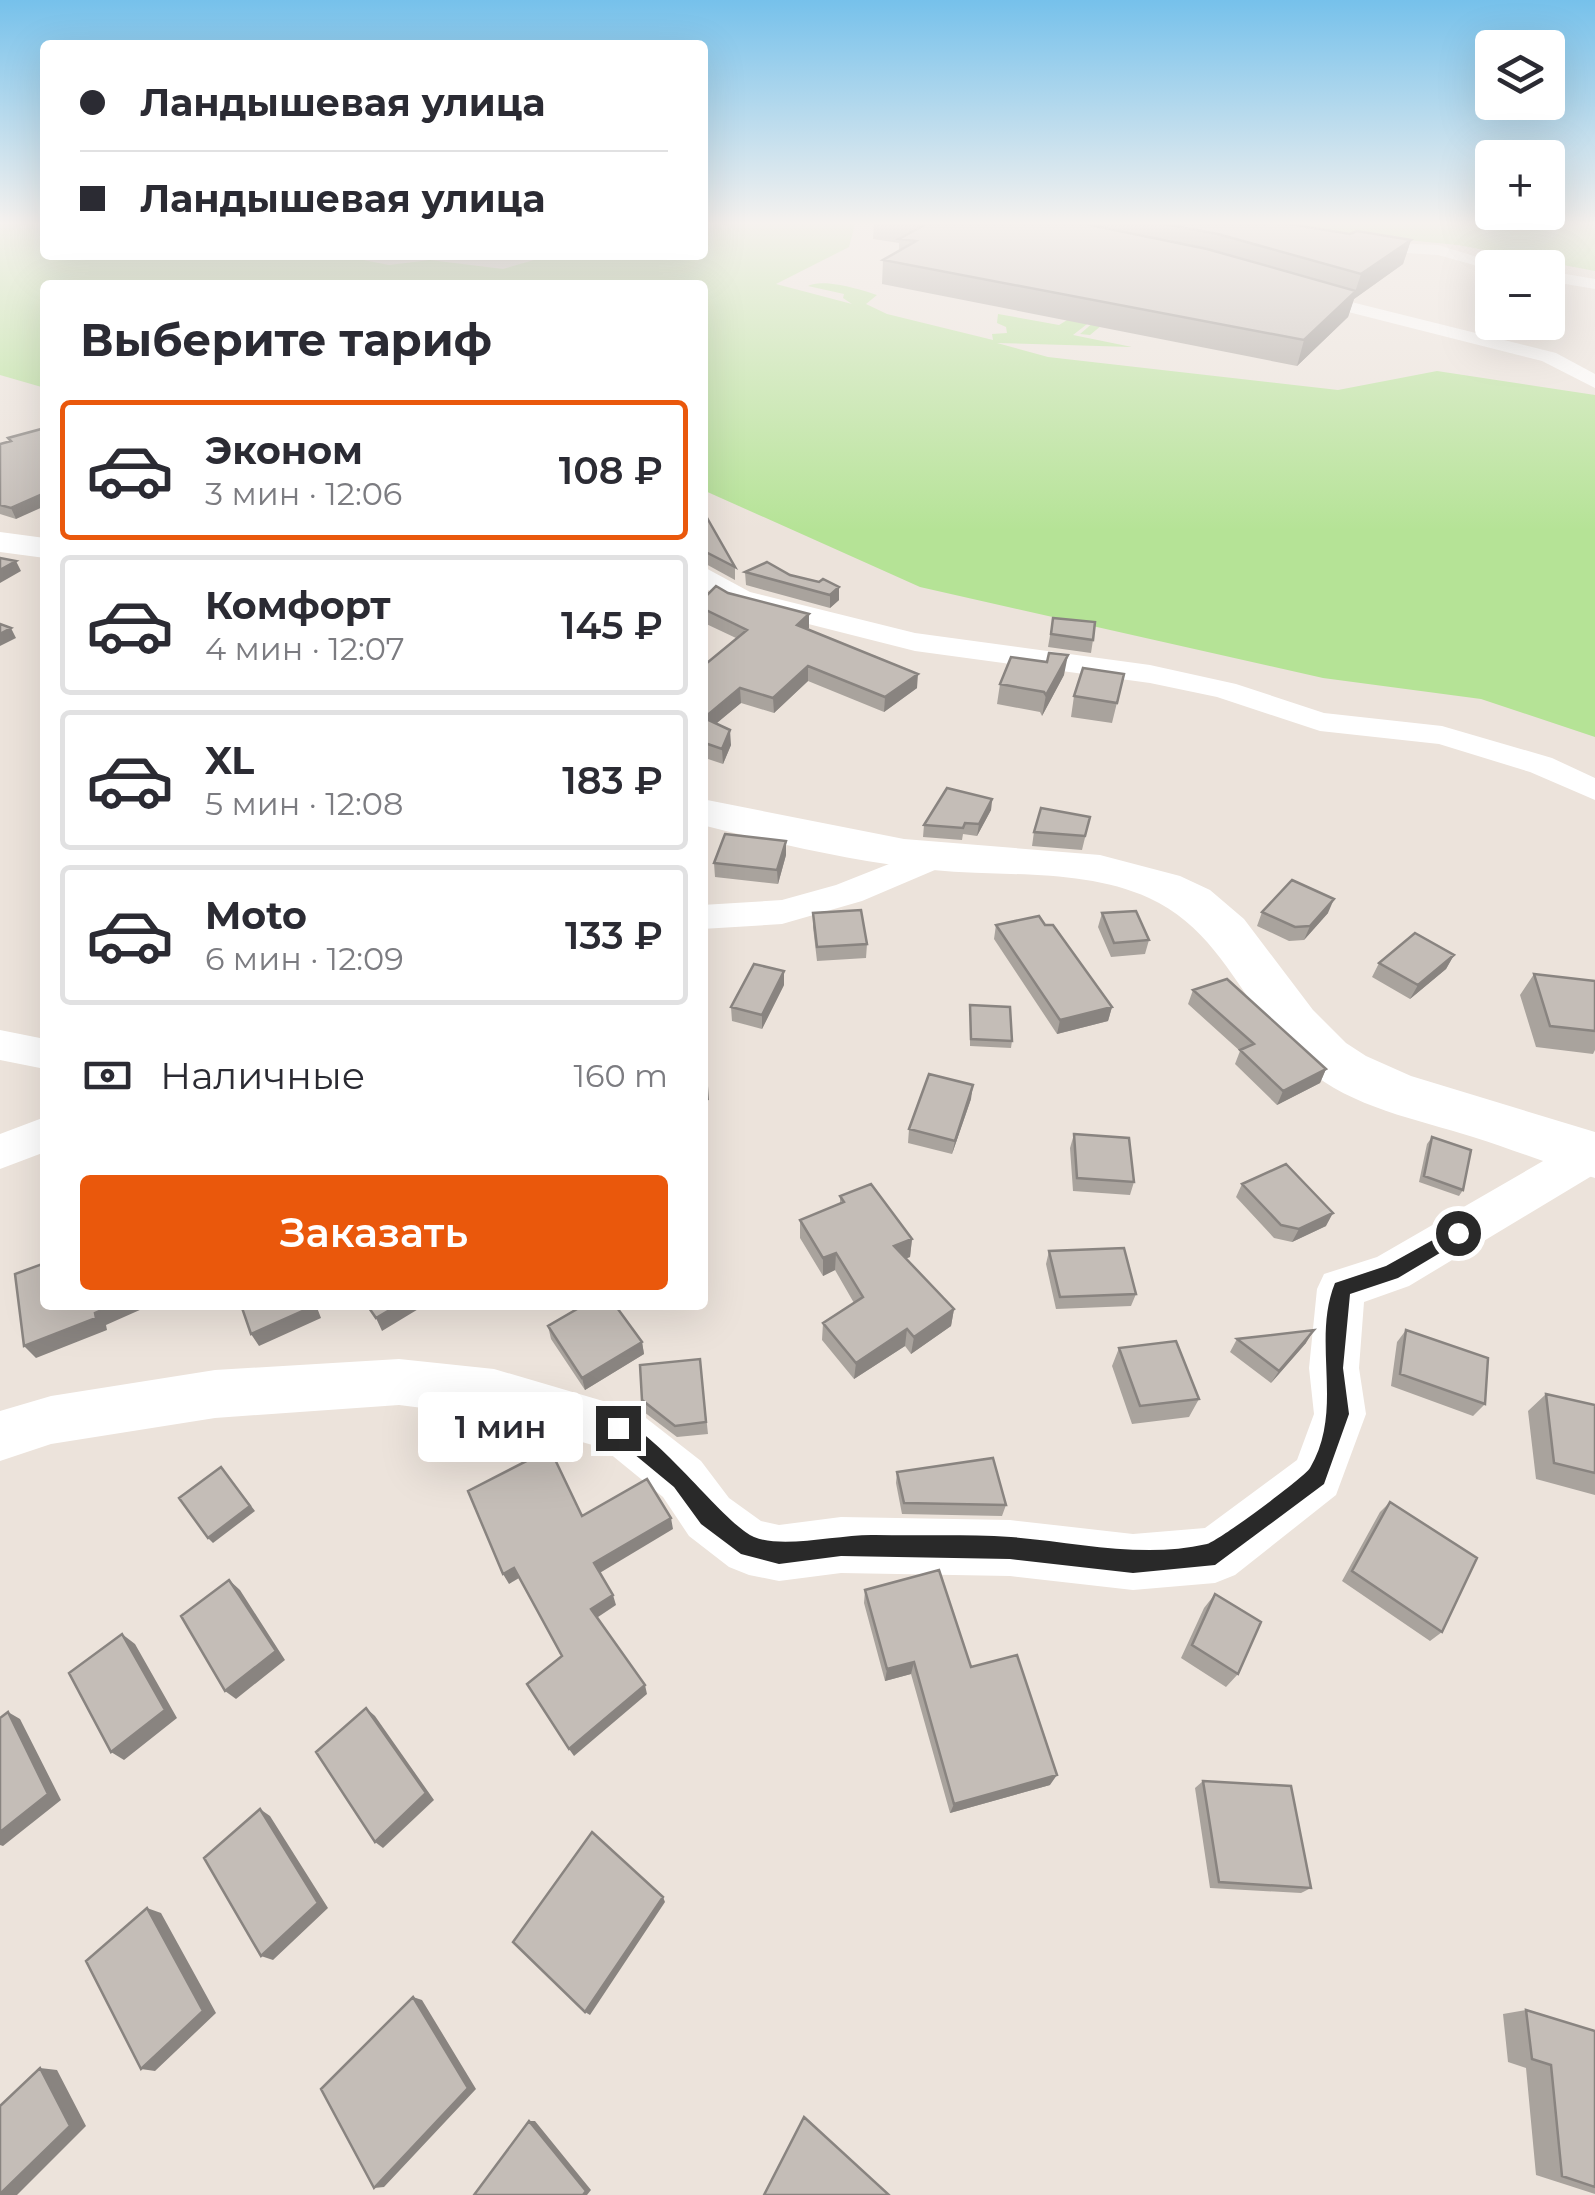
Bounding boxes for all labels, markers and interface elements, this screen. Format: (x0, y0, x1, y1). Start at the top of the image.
map controls (1475, 30, 1565, 340)
button: layers (1475, 30, 1565, 120)
text: Ландышевая улица (140, 79, 545, 126)
button: + (1475, 140, 1565, 230)
text: Ландышевая улица (140, 175, 545, 222)
button: − (1475, 250, 1565, 340)
text: Выберите тариф (80, 312, 492, 367)
icon: car (85, 425, 175, 515)
text: Эконом (205, 427, 363, 474)
text: 108 ₽ (559, 447, 663, 494)
text: 3 мин · 12:06 (205, 474, 402, 513)
icon: car (85, 580, 175, 670)
text: Комфорт (205, 582, 391, 629)
text: 145 ₽ (561, 602, 663, 649)
text: 4 мин · 12:07 (205, 629, 405, 668)
icon: car (85, 735, 175, 825)
text: XL (205, 737, 254, 784)
text: 183 ₽ (562, 757, 663, 804)
text: 5 мин · 12:08 (205, 784, 403, 823)
icon: car (85, 890, 175, 980)
text: Moto (205, 892, 307, 939)
text: 133 ₽ (565, 912, 663, 959)
text: 6 мин · 12:09 (205, 939, 404, 978)
icon: cash (80, 1048, 135, 1103)
text: Наличные (160, 1052, 365, 1099)
text: 160 m (573, 1056, 668, 1095)
button: Заказать (80, 1175, 668, 1290)
route start (1436, 1211, 1481, 1256)
callout: 1 мин (418, 1393, 583, 1463)
route end (596, 1406, 641, 1451)
text: 1 мин (455, 1407, 546, 1446)

